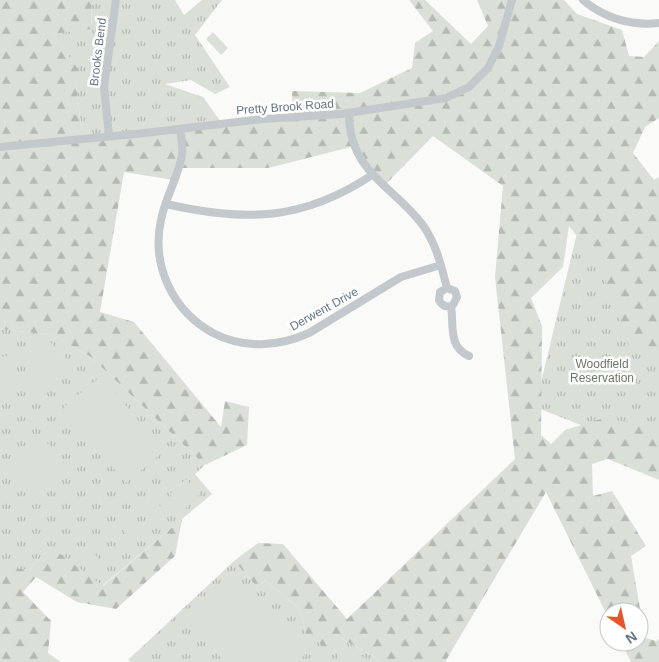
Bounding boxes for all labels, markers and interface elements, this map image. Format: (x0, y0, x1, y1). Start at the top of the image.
street label: Brooks Bend (87, 17, 109, 87)
street label: Pretty Brook Road (236, 97, 334, 117)
street label: Derwent Drive (287, 284, 361, 334)
park label: Woodfield Reservation (570, 357, 634, 385)
north arrow (599, 602, 649, 652)
text: N (623, 628, 640, 647)

